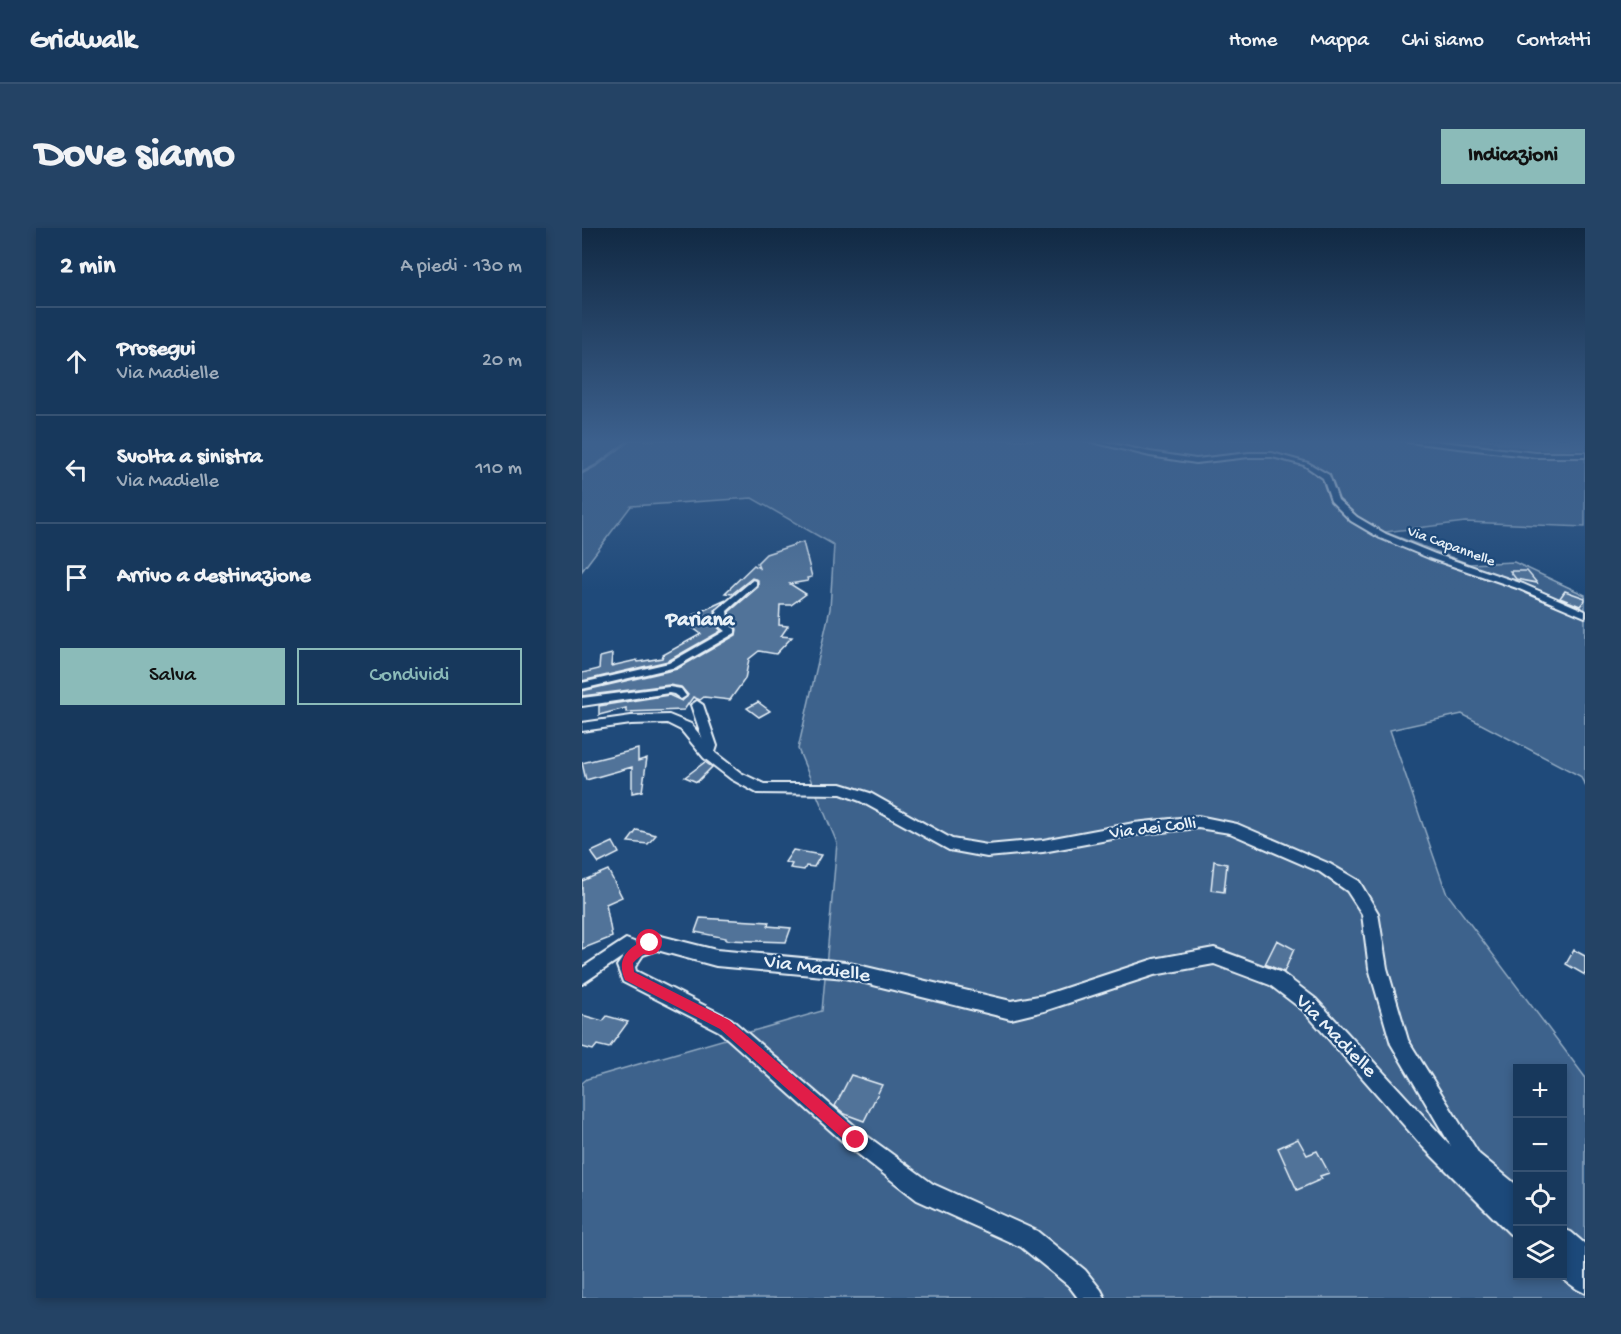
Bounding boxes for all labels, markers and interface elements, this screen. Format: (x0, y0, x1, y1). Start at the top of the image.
text: Gridwalk (30, 25, 136, 58)
text: Home (1229, 29, 1277, 54)
text: Mappa (1310, 29, 1369, 54)
text: Chi siamo (1402, 29, 1484, 54)
text: Contatti (1517, 29, 1591, 54)
button: Indicazioni (1441, 129, 1585, 184)
text: Dove siamo (36, 132, 235, 181)
text: 2 min (60, 252, 115, 283)
text: A piedi · 130 m (400, 256, 522, 279)
text: Prosegui (117, 337, 195, 363)
icon: ahead (60, 345, 93, 378)
text: 20 m (482, 350, 522, 373)
text: Via Madielle (117, 363, 219, 386)
text: Svolta a sinistra (117, 445, 262, 471)
icon: left (60, 453, 93, 486)
text: 110 m (476, 458, 522, 481)
text: Via Madielle (117, 471, 219, 494)
street label: Via Capannelle (1404, 522, 1498, 571)
icon: arrive (60, 561, 93, 594)
text: Arrivo a destinazione (117, 564, 311, 590)
district label: Pariana (665, 609, 736, 634)
button: Salva (60, 648, 285, 705)
button: Condividi (297, 648, 522, 705)
street label: Via dei Colli (1107, 813, 1198, 845)
route start (636, 929, 662, 955)
street label: Via Madielle (761, 950, 873, 990)
street label: Via Madielle (1288, 989, 1382, 1085)
map controls (1513, 1064, 1567, 1280)
button: + (1513, 1064, 1567, 1118)
button: − (1513, 1118, 1567, 1172)
route end (842, 1126, 868, 1152)
button: locate (1513, 1172, 1567, 1226)
button: layers (1513, 1226, 1567, 1280)

